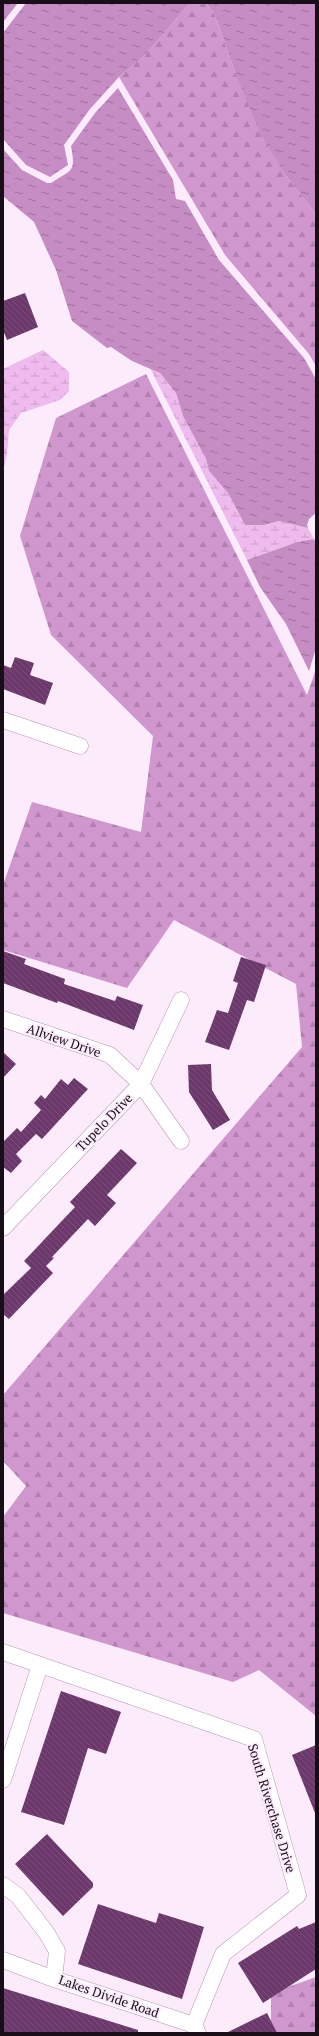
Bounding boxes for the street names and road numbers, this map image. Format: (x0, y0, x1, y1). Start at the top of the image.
street label: Allview Drive (24, 1019, 104, 1061)
street label: Tupelo Drive (72, 1089, 136, 1155)
street label: South Riverchase Drive (244, 1741, 300, 1875)
street label: Lakes Divide Road (56, 1970, 162, 2022)

